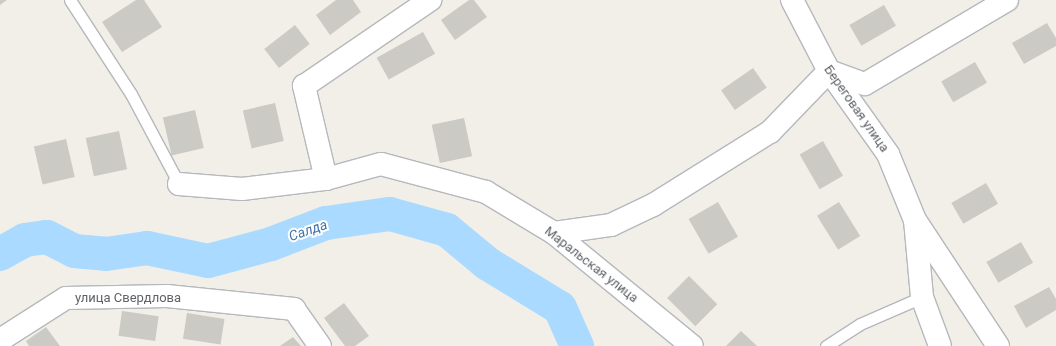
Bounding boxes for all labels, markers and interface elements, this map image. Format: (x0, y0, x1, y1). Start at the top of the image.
street label: Береговая улица (820, 63, 892, 155)
water label: Салда (287, 216, 329, 244)
street label: Маральская улица (541, 224, 641, 306)
street label: улица Свердлова (75, 290, 181, 306)

